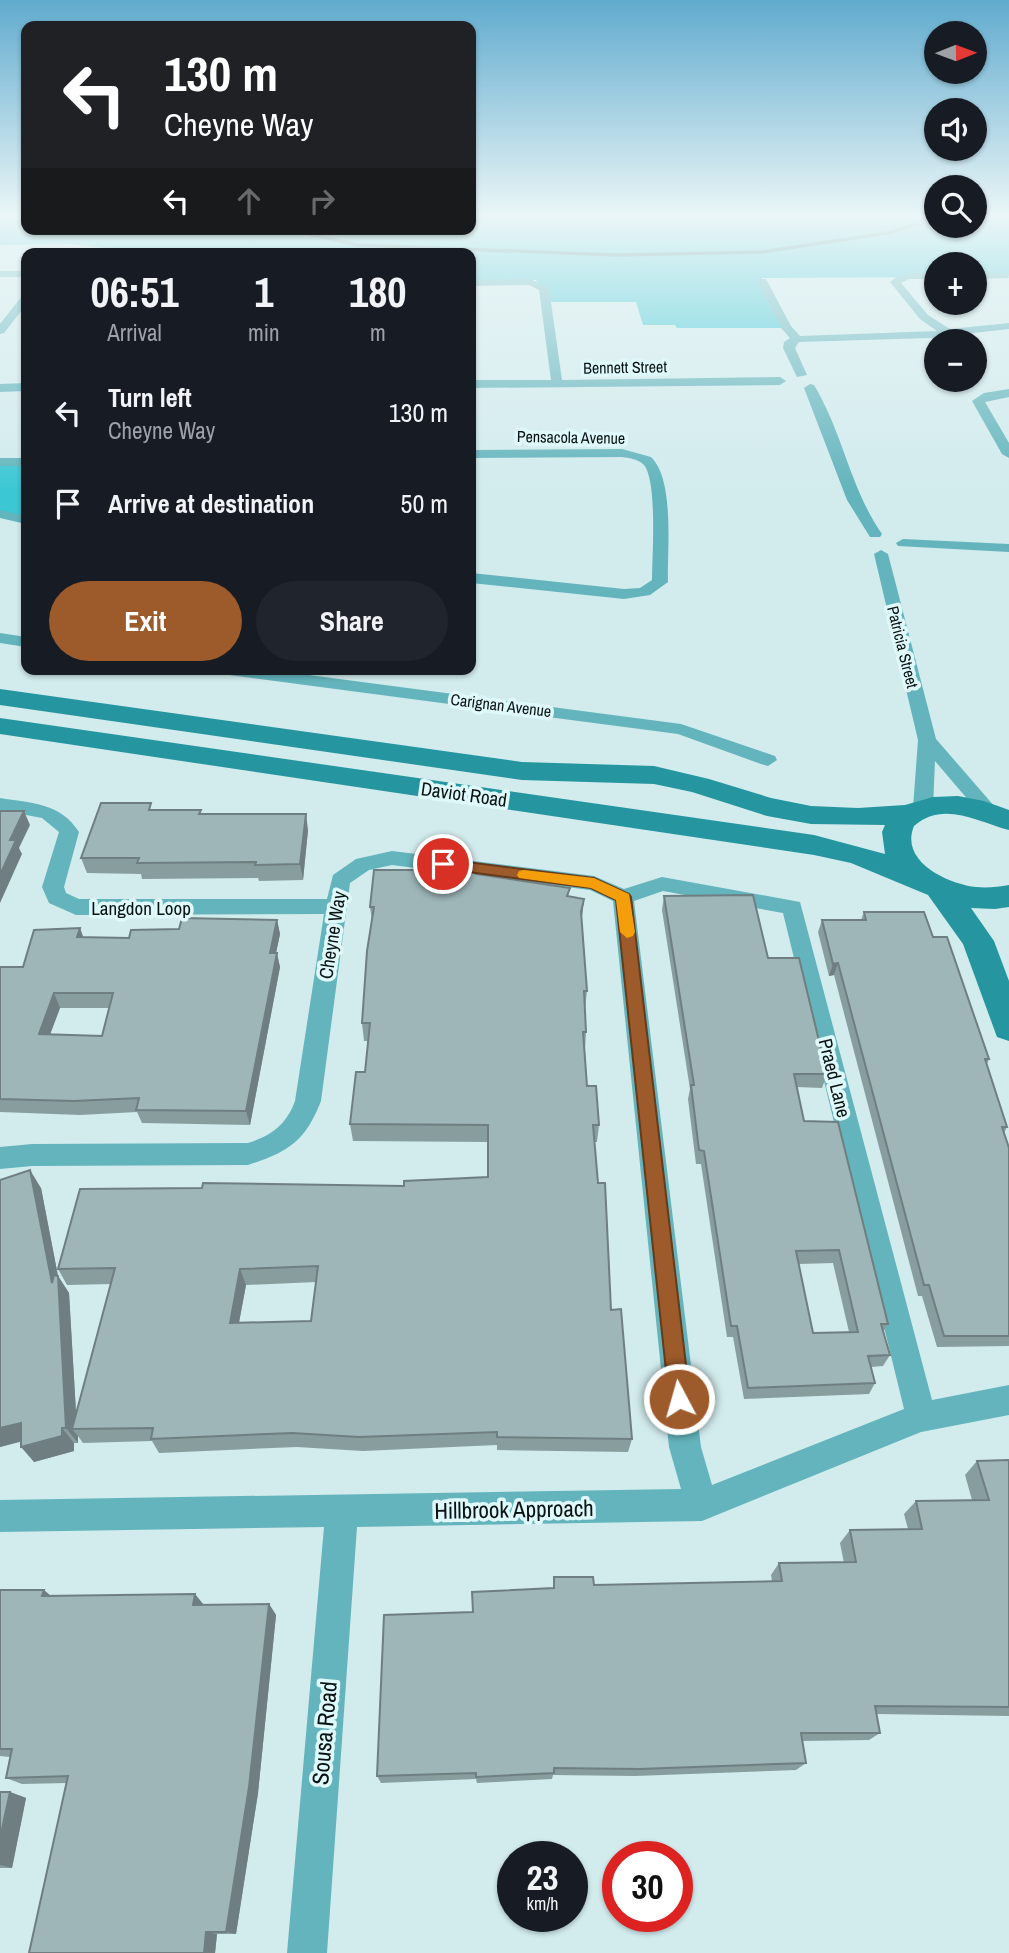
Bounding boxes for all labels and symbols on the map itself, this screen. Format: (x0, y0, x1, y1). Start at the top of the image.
north arrow (924, 21, 987, 84)
street label: Bennett Street (583, 355, 667, 379)
street label: Pensacola Avenue (517, 425, 625, 449)
street label: Patricia Street (882, 604, 924, 691)
street label: Carignan Avenue (449, 688, 553, 722)
street label: Daviot Road (419, 775, 509, 813)
pin (413, 834, 473, 894)
street label: Cheyne Way (312, 889, 352, 981)
street label: Langdon Loop (91, 895, 191, 921)
street label: Praed Lane (813, 1036, 857, 1120)
position arrow (642, 1362, 716, 1436)
street label: Hillbrook Approach (434, 1492, 594, 1526)
street label: Sousa Road (304, 1680, 344, 1786)
speed limit sign: 30 (602, 1841, 693, 1932)

